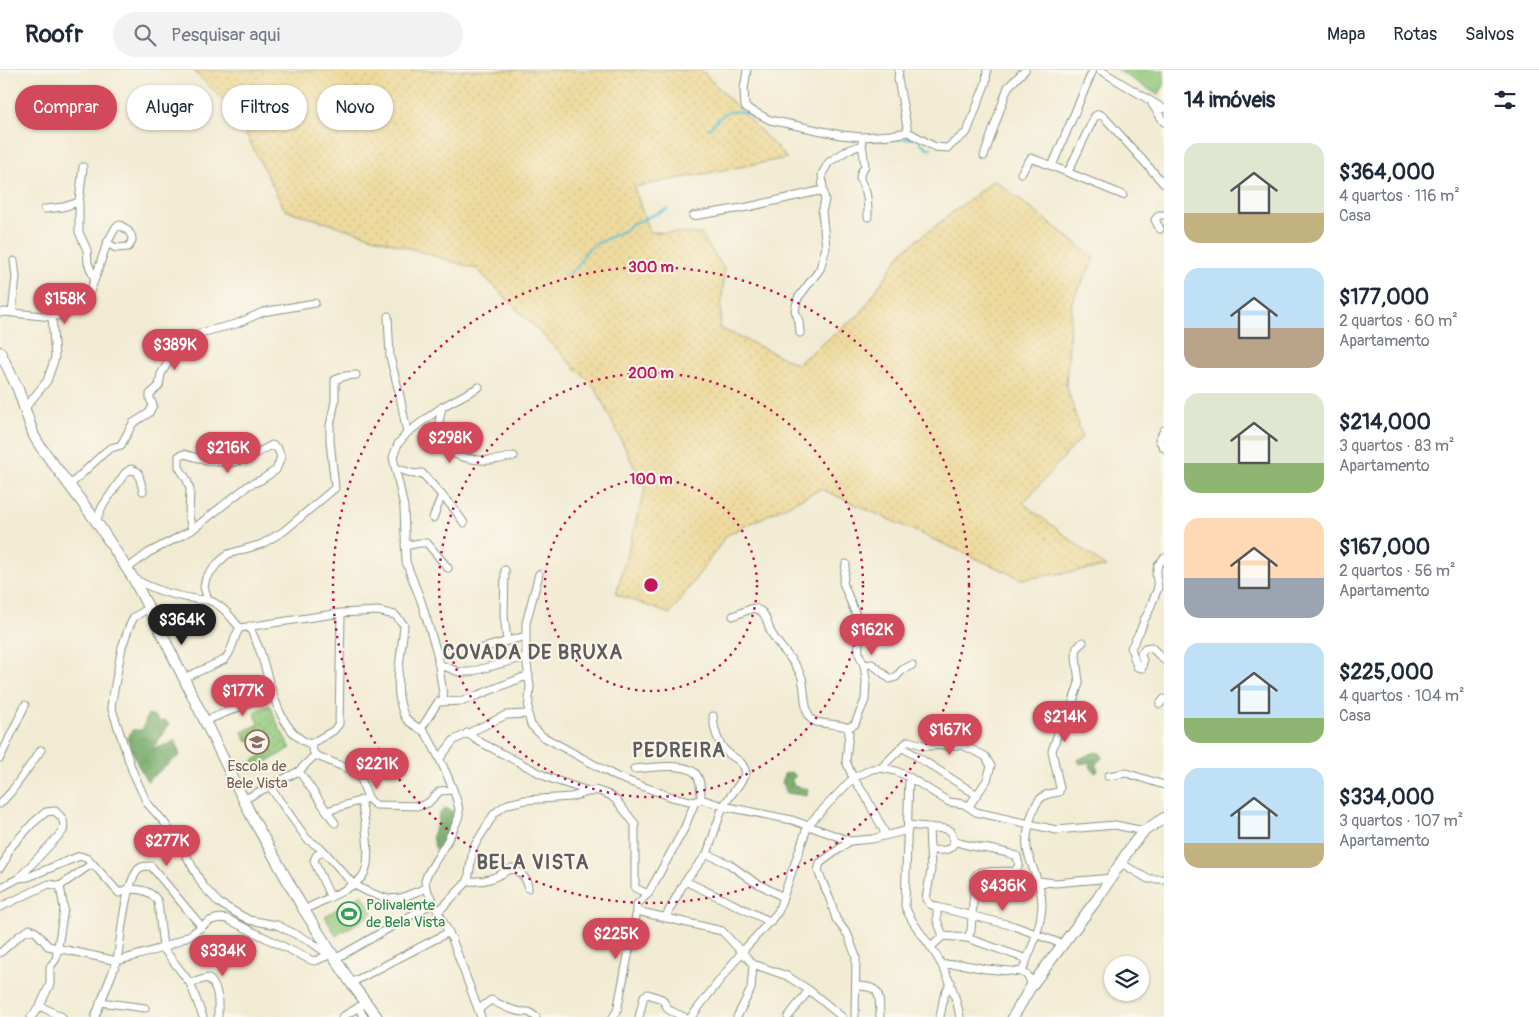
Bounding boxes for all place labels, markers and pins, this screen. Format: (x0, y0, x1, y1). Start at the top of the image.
pin: $158K (30, 282, 100, 325)
pin: $389K (140, 328, 210, 371)
pin: $298K (415, 422, 485, 464)
pin: $216K (193, 432, 263, 474)
centre of rings (642, 576, 660, 594)
pin: $364K (147, 604, 217, 646)
pin: $162K (837, 614, 907, 656)
pin: $177K (208, 674, 278, 717)
pin: $214K (1030, 700, 1100, 743)
pin: $167K (915, 714, 985, 756)
school or university icon: Escola de Bele Vista (244, 729, 270, 755)
pin: $221K (342, 748, 412, 790)
place label: Escola de Bele Vista (226, 757, 288, 793)
pin: $277K (132, 824, 202, 867)
pin: $436K (968, 870, 1038, 912)
place label: Polivalente de Bela Vista (366, 896, 445, 932)
sports icon: Polivalente de Bela Vista (336, 901, 362, 927)
pin: $225K (581, 918, 651, 960)
pin: $334K (188, 934, 258, 977)

